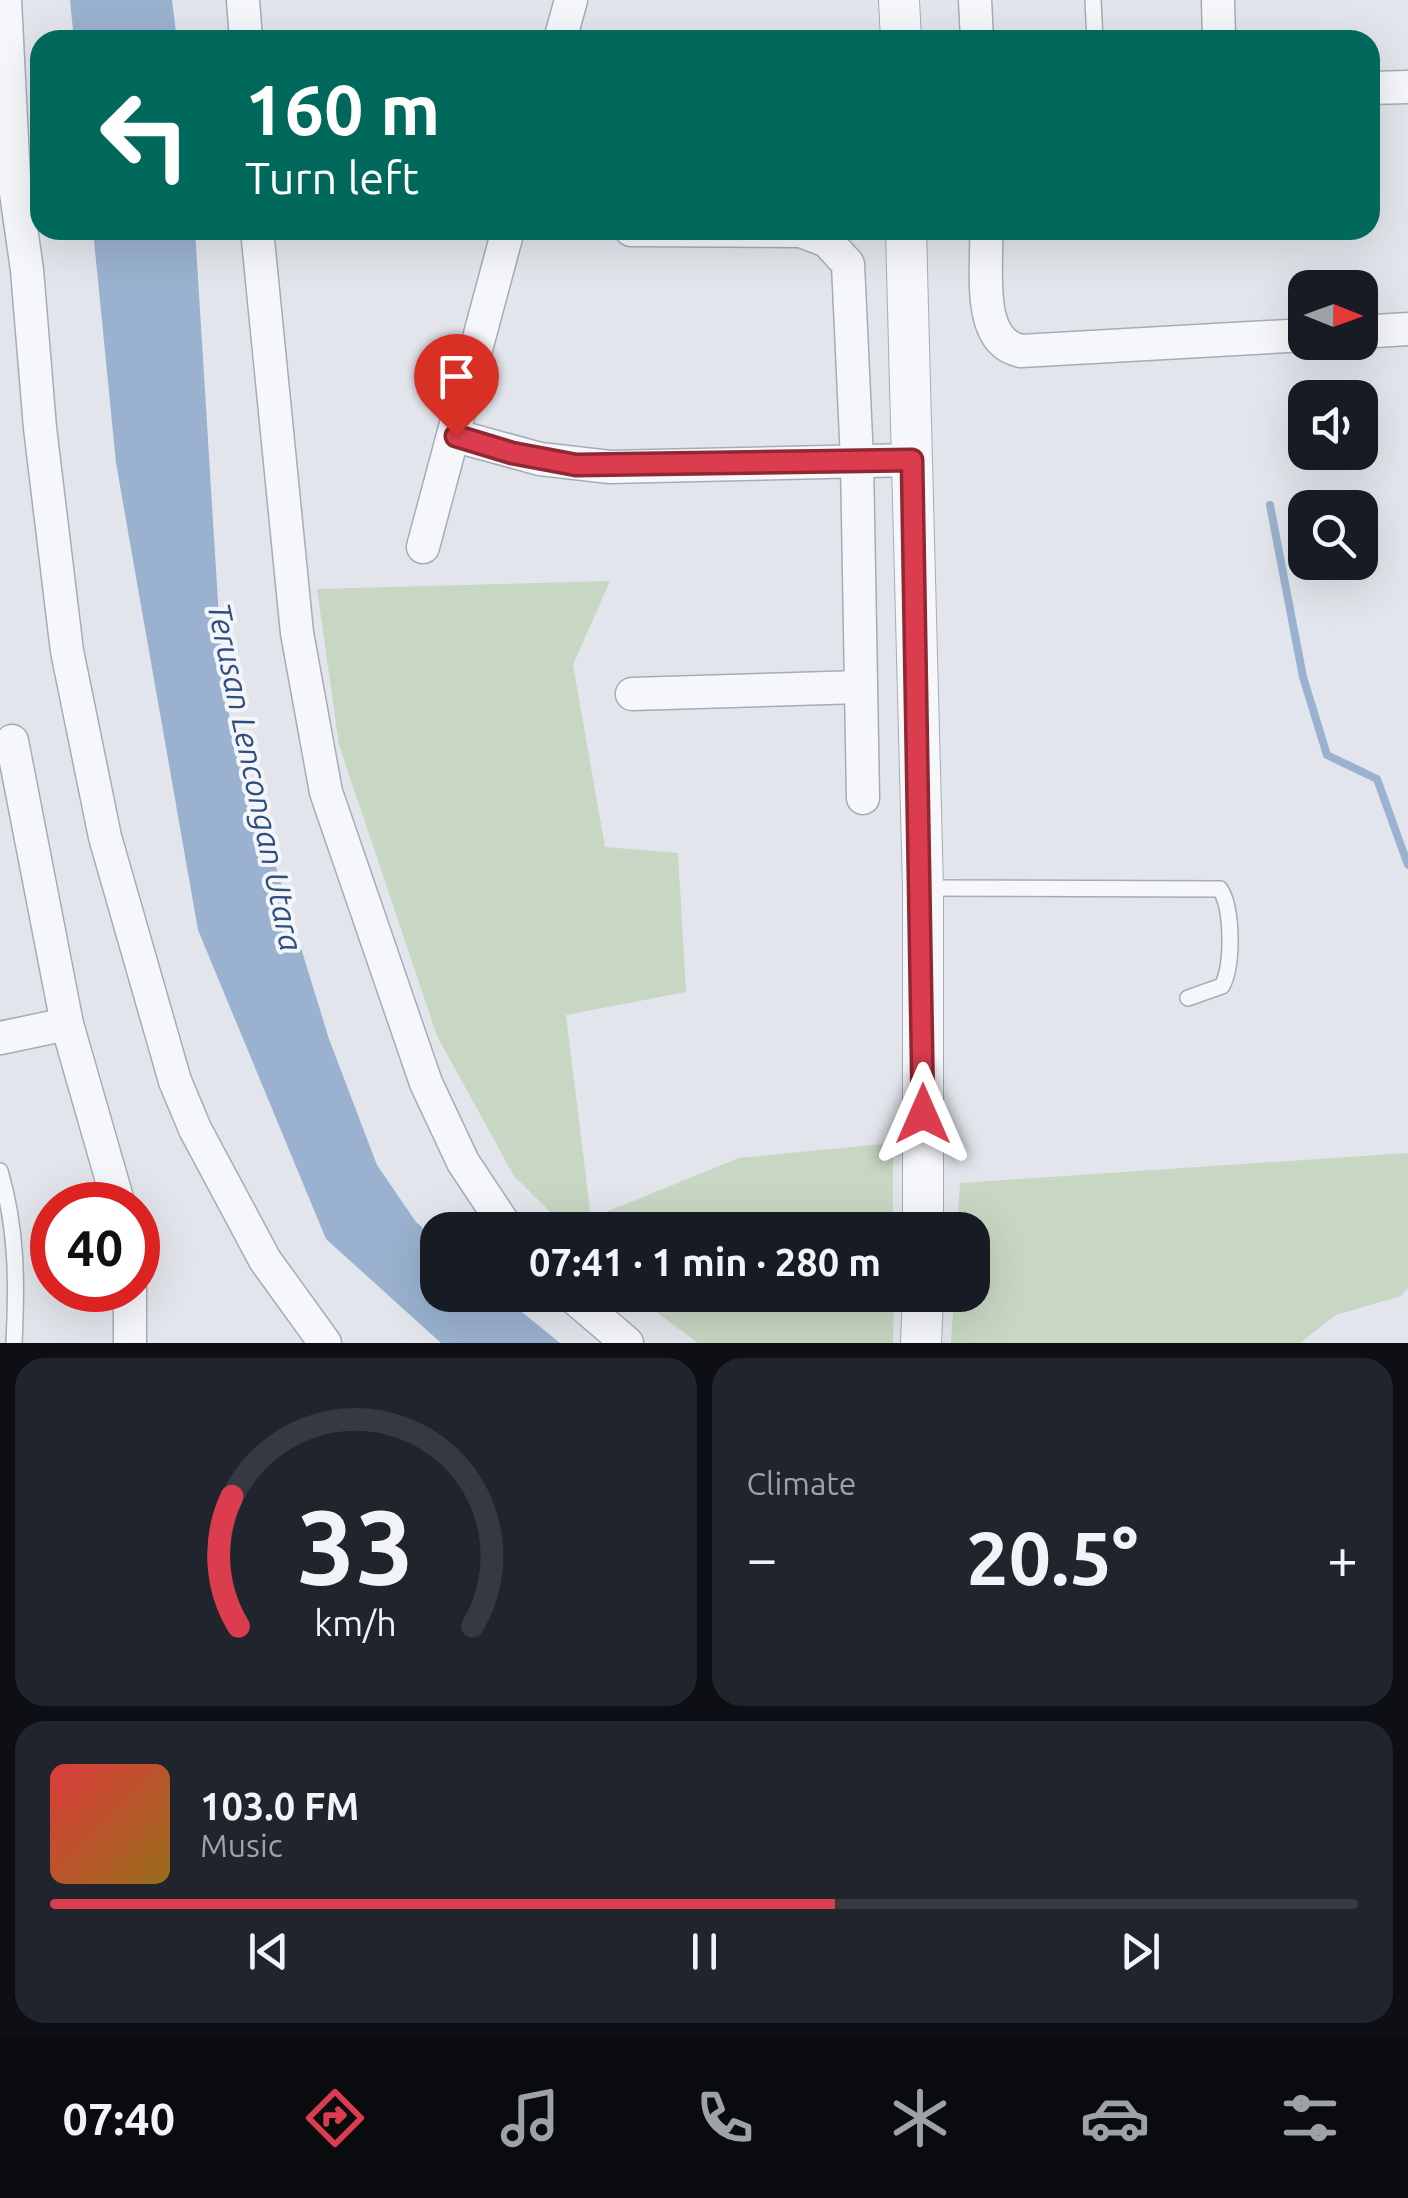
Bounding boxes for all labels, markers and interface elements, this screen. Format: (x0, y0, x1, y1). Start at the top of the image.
icon: left (80, 70, 210, 200)
text: 160 m (245, 70, 440, 148)
text: Turn left (245, 152, 419, 203)
north arrow (1288, 270, 1378, 360)
map controls (1288, 270, 1378, 580)
pin (414, 334, 499, 437)
icon: arrive (429, 349, 484, 404)
button: sound (1288, 380, 1378, 470)
button: search (1288, 490, 1378, 580)
water label: Terusan Lencongan Utara (201, 599, 311, 954)
position arrow (871, 1062, 975, 1166)
speed limit sign: 40 (30, 1182, 160, 1312)
text: 07:41 · 1 min · 280 m (529, 1241, 881, 1283)
text: Climate (747, 1465, 857, 1501)
text: 33 (297, 1487, 414, 1604)
text: 20.5° (966, 1515, 1138, 1599)
text: − (747, 1527, 778, 1588)
text: + (1327, 1527, 1358, 1588)
text: km/h (314, 1603, 397, 1643)
text: 103.0 FM (200, 1785, 359, 1827)
text: Music (200, 1827, 283, 1863)
icon: previous (241, 1924, 296, 1979)
icon: pause (677, 1924, 732, 1979)
icon: next (1113, 1924, 1168, 1979)
icon: directions (300, 2083, 370, 2153)
icon: music (495, 2083, 565, 2153)
icon: phone (690, 2083, 760, 2153)
icon: climate (885, 2083, 955, 2153)
icon: car (1080, 2083, 1150, 2153)
icon: filters (1275, 2083, 1345, 2153)
text: 07:40 (63, 2093, 175, 2144)

